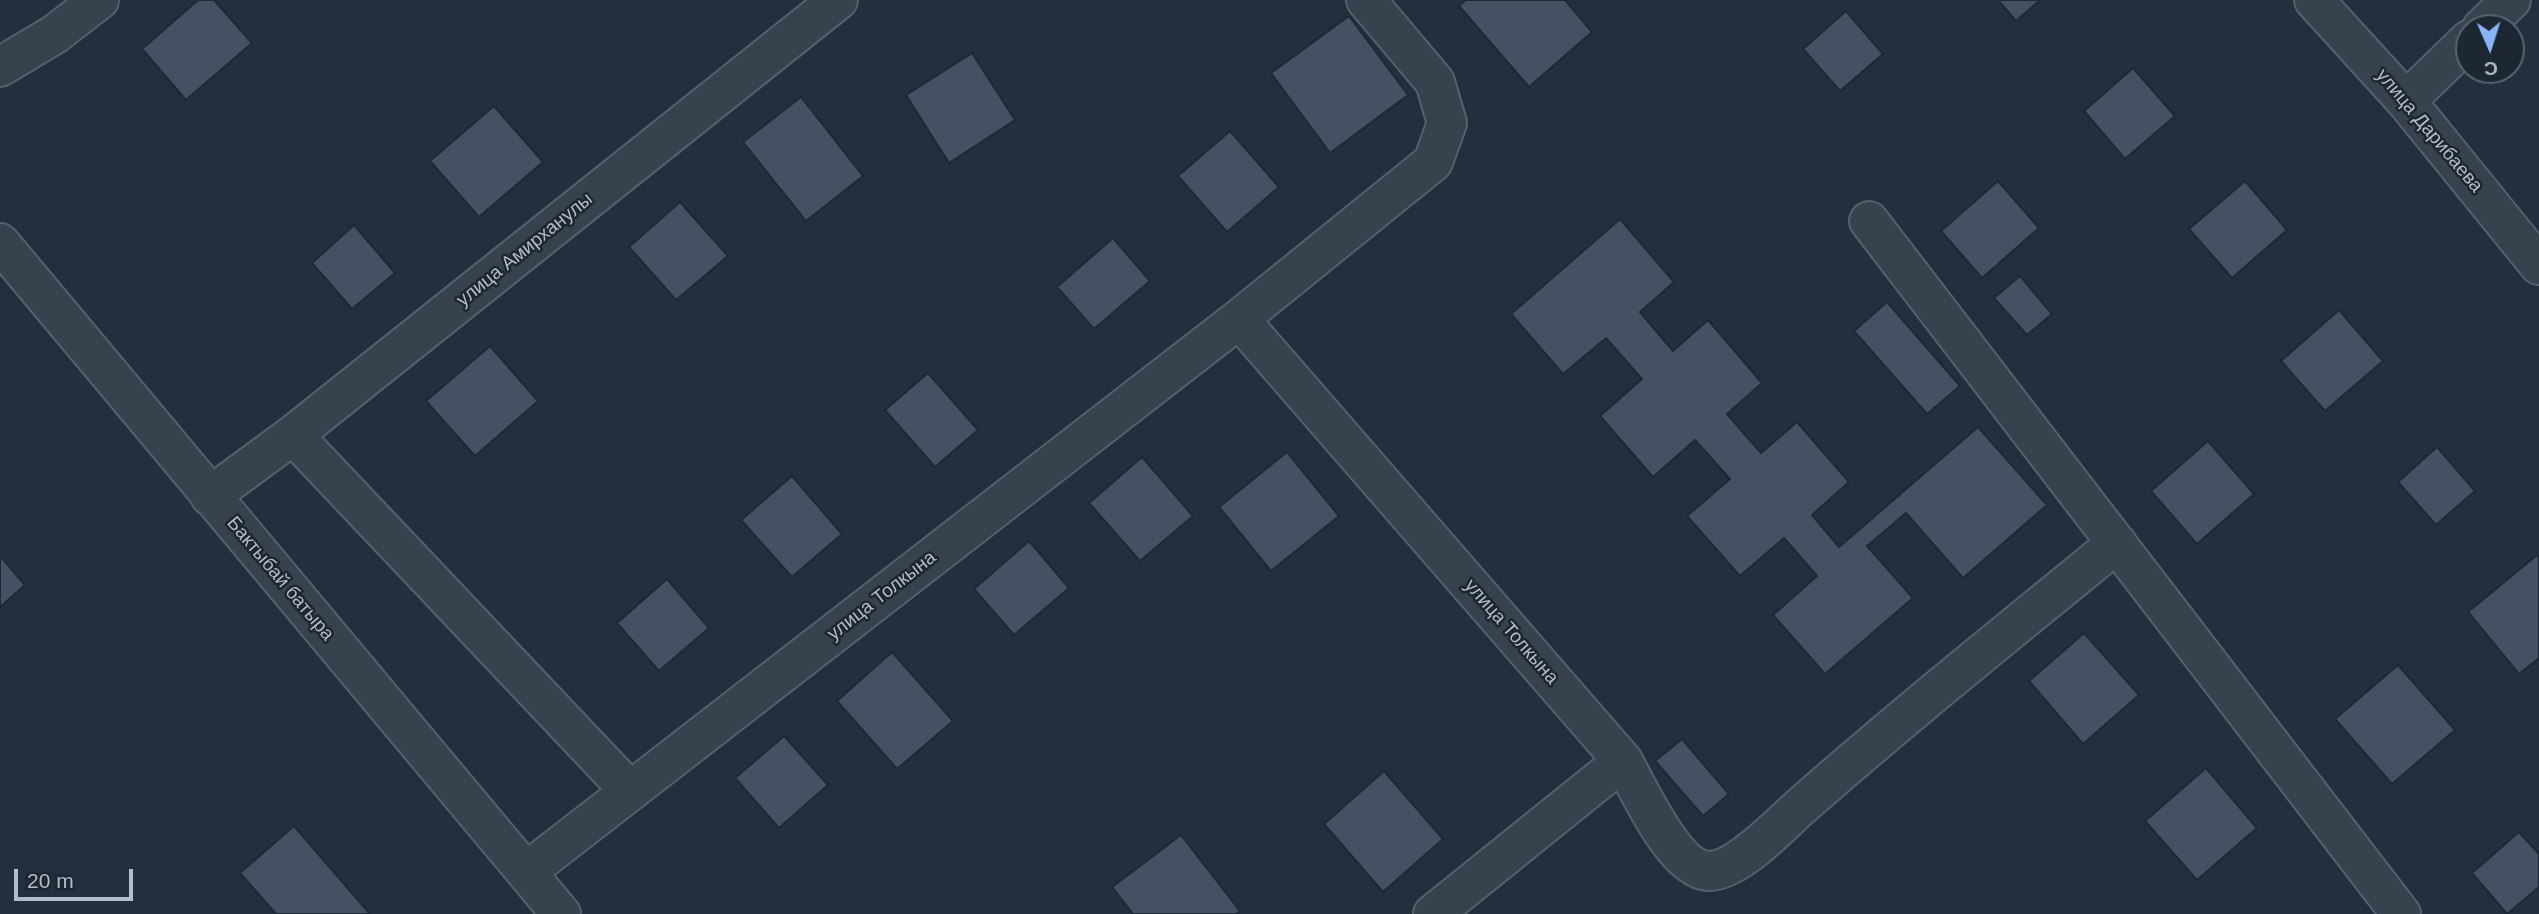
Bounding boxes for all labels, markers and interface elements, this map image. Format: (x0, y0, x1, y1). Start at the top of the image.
north arrow (2455, 14, 2525, 84)
text: С (2484, 58, 2498, 79)
street label: улица Дарибаева (2371, 65, 2487, 197)
street label: улица Амирханулы (452, 188, 598, 312)
street label: Бактыбай батыра (221, 512, 339, 646)
street label: улица Толкына (823, 546, 941, 646)
street label: улица Толкына (1459, 575, 1563, 689)
scale bar (18, 855, 136, 899)
text: 20 m (27, 869, 74, 892)

